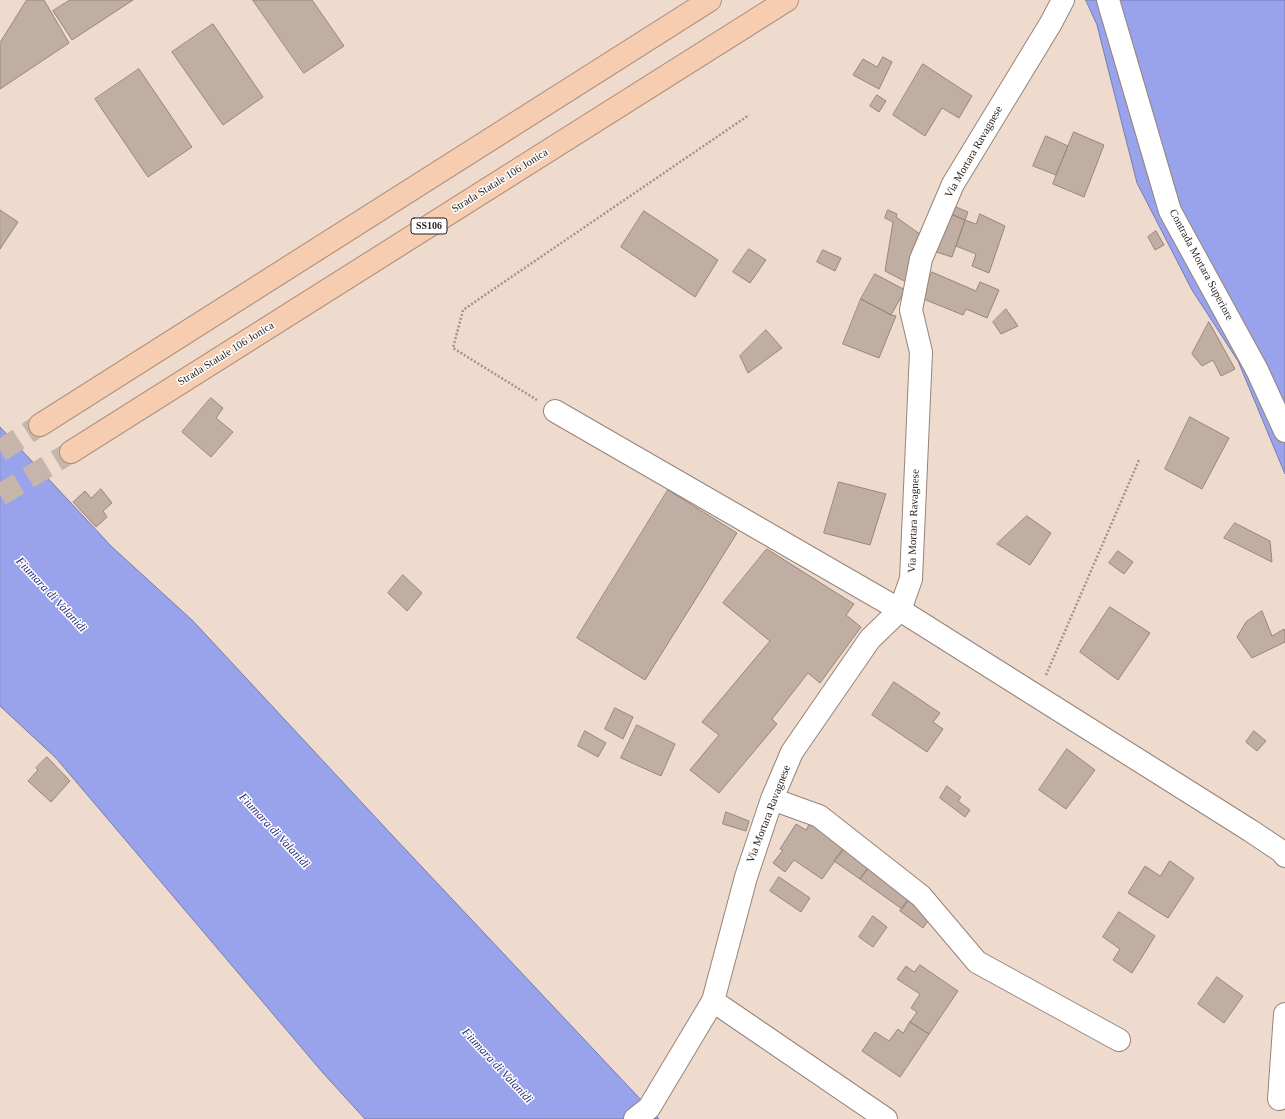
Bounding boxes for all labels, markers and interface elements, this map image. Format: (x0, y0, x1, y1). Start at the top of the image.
street label: Via Mortara Ravagnese (942, 104, 1006, 200)
street label: Strada Statale 106 Jonica (449, 146, 551, 216)
street label: Contrada Mortara Superiore (1166, 207, 1236, 323)
road number: SS106 (411, 218, 447, 234)
street label: Strada Statale 106 Jonica (175, 319, 277, 389)
street label: Via Mortara Ravagnese (906, 469, 922, 573)
water label: Fiumara di Valanidi (13, 554, 89, 636)
street label: Via Mortara Ravagnese (744, 763, 794, 865)
water label: Fiumara di Valanidi (236, 790, 312, 872)
water label: Fiumara di Valanidi (459, 1025, 535, 1107)

